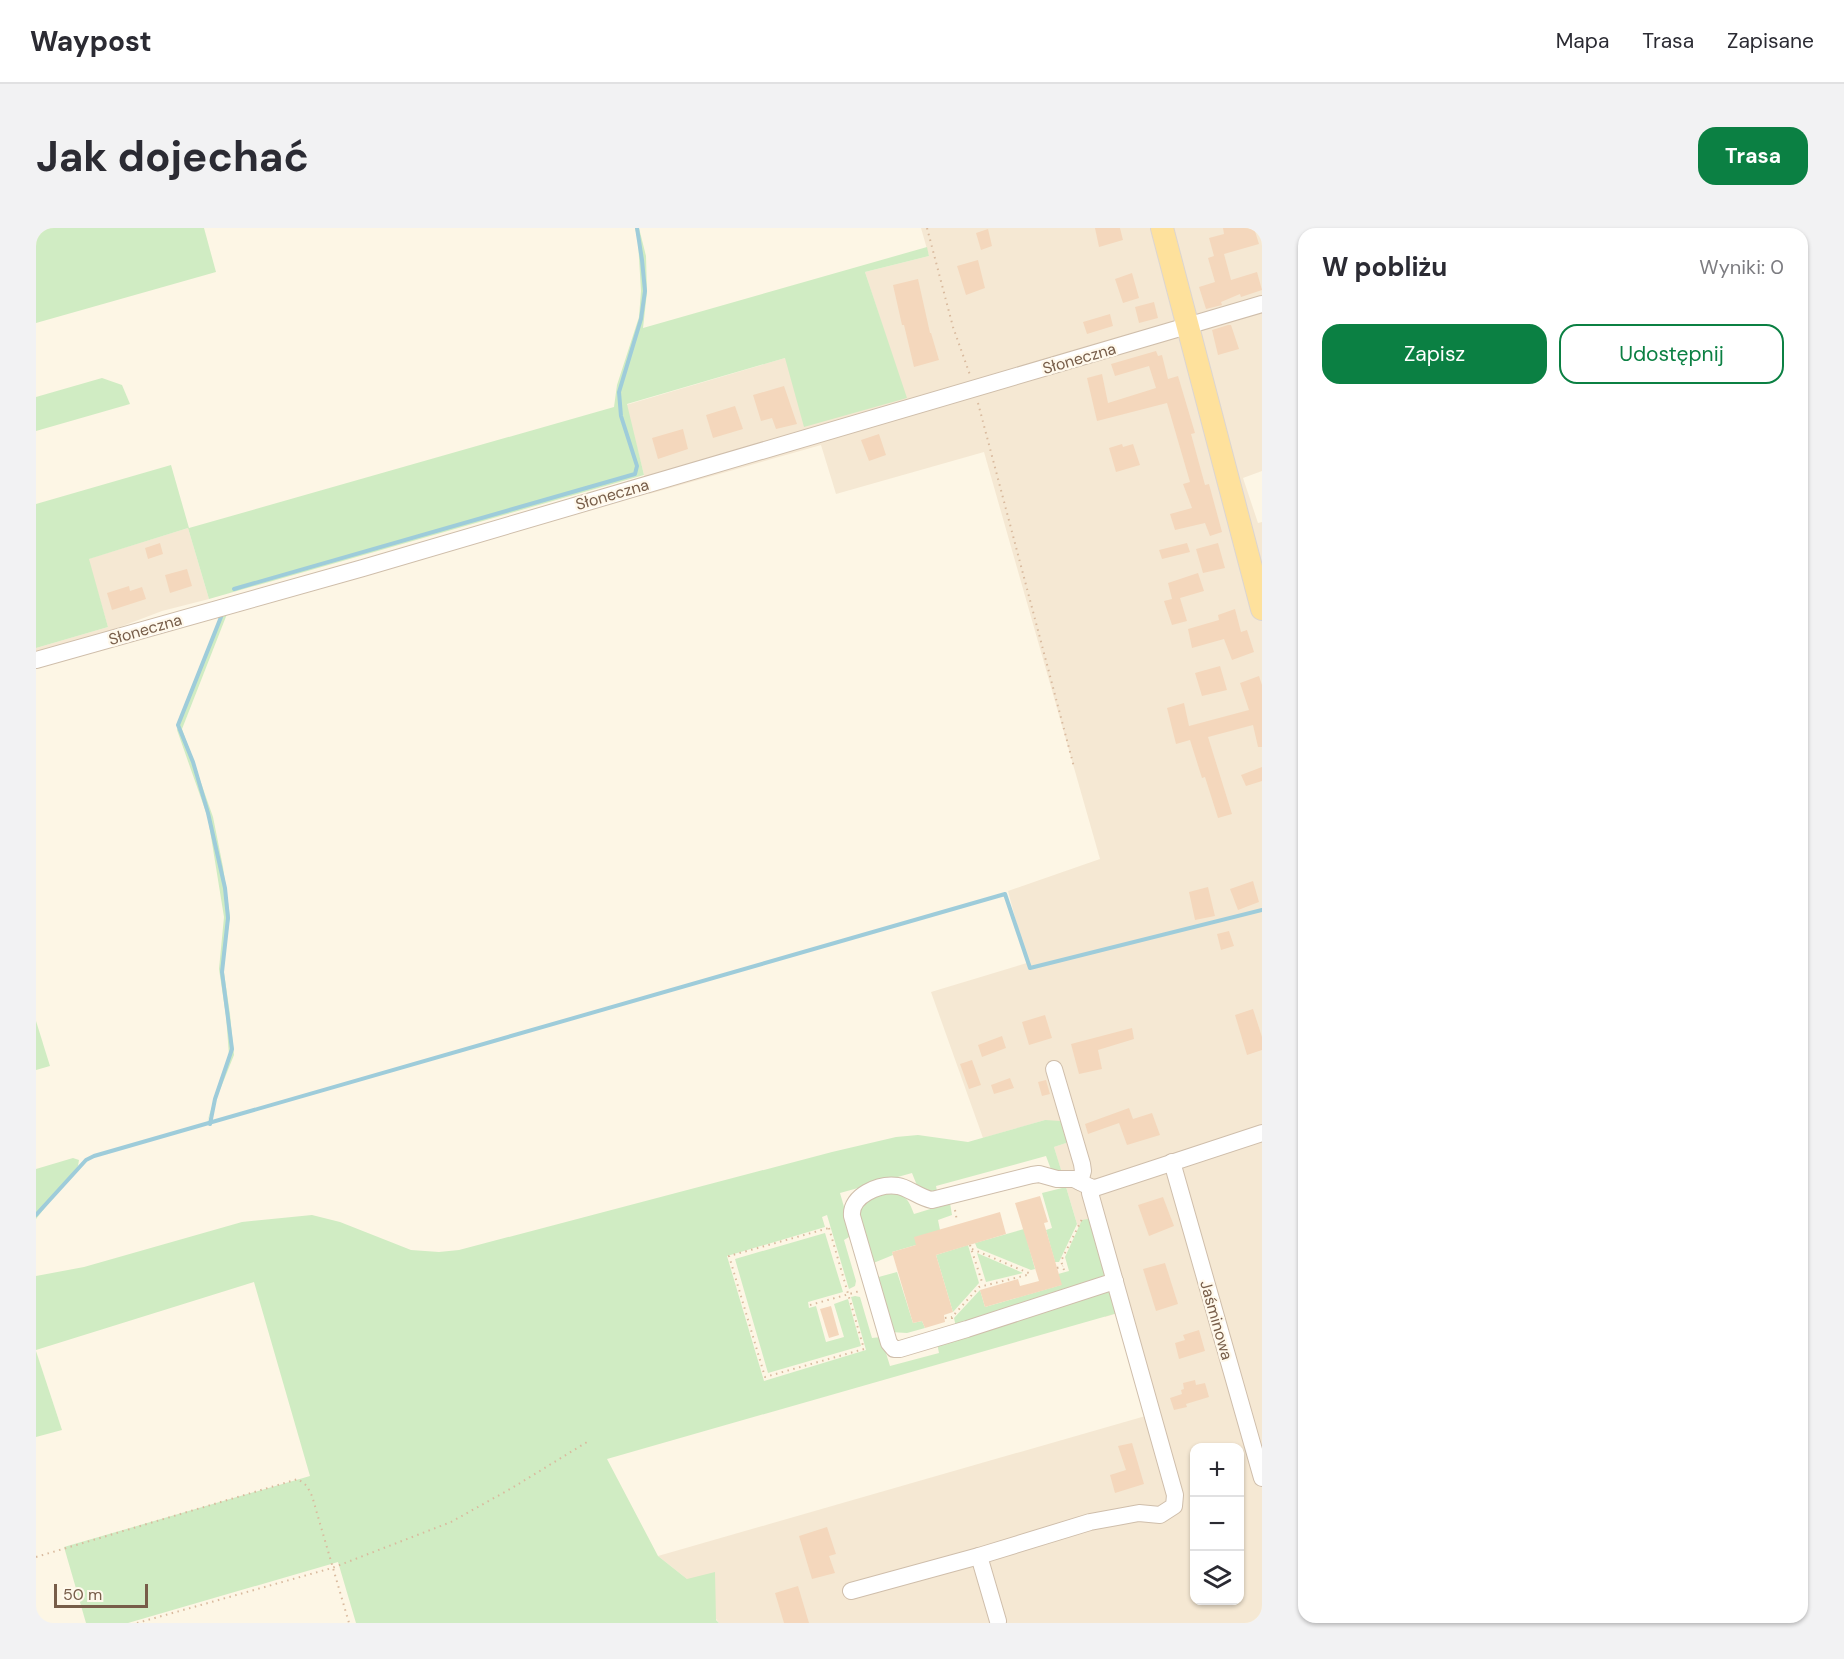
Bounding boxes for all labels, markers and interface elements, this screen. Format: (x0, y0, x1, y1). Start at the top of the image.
text: Waypost (30, 23, 152, 60)
text: Mapa (1556, 27, 1609, 55)
text: Trasa (1642, 27, 1694, 55)
text: Zapisane (1727, 27, 1814, 55)
button: Trasa (1698, 127, 1808, 185)
text: Jak dojechać (36, 129, 309, 184)
text: W pobliżu (1322, 250, 1447, 284)
text: Wyniki: 0 (1699, 254, 1784, 280)
button: Zapisz (1322, 324, 1547, 384)
button: Udostępnij (1559, 324, 1784, 384)
street label: Słoneczna (1040, 338, 1118, 379)
street label: Słoneczna (573, 474, 651, 515)
street label: Słoneczna (106, 609, 184, 650)
street label: Jaśminowa (1195, 1278, 1238, 1362)
map controls (1190, 1443, 1244, 1605)
button: + (1190, 1443, 1244, 1497)
button: − (1190, 1497, 1244, 1551)
button: layers (1190, 1551, 1244, 1605)
scale bar (54, 1581, 148, 1608)
text: 50 m (63, 1584, 102, 1605)

